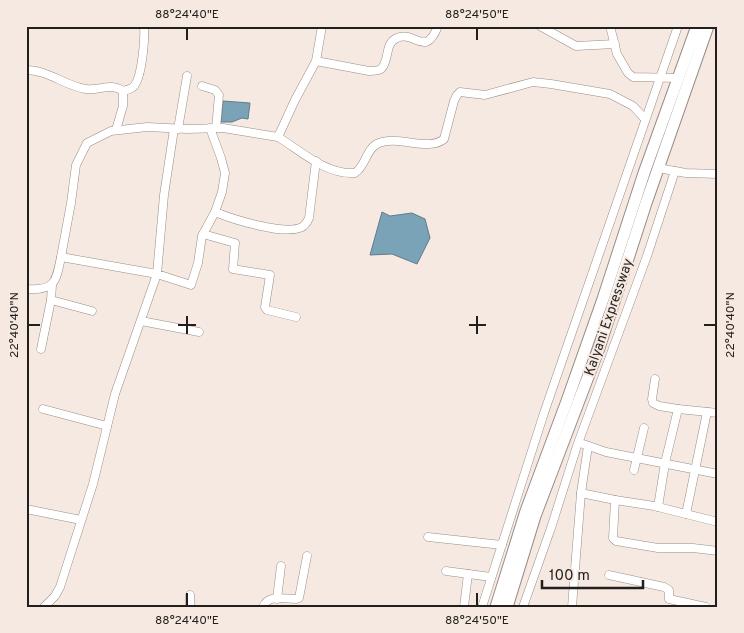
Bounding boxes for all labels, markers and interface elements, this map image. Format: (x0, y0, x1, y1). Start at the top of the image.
text: 88°24'40"E (155, 7, 219, 23)
text: 88°24'50"E (445, 7, 509, 23)
street label: Kalyani Expressway (581, 257, 637, 378)
text: 22°40'40"N (7, 292, 23, 358)
text: 22°40'40"N (723, 292, 739, 358)
scale bar (542, 558, 643, 590)
text: 100 m (549, 567, 590, 586)
text: 88°24'40"E (155, 613, 219, 629)
text: 88°24'50"E (445, 613, 509, 629)

